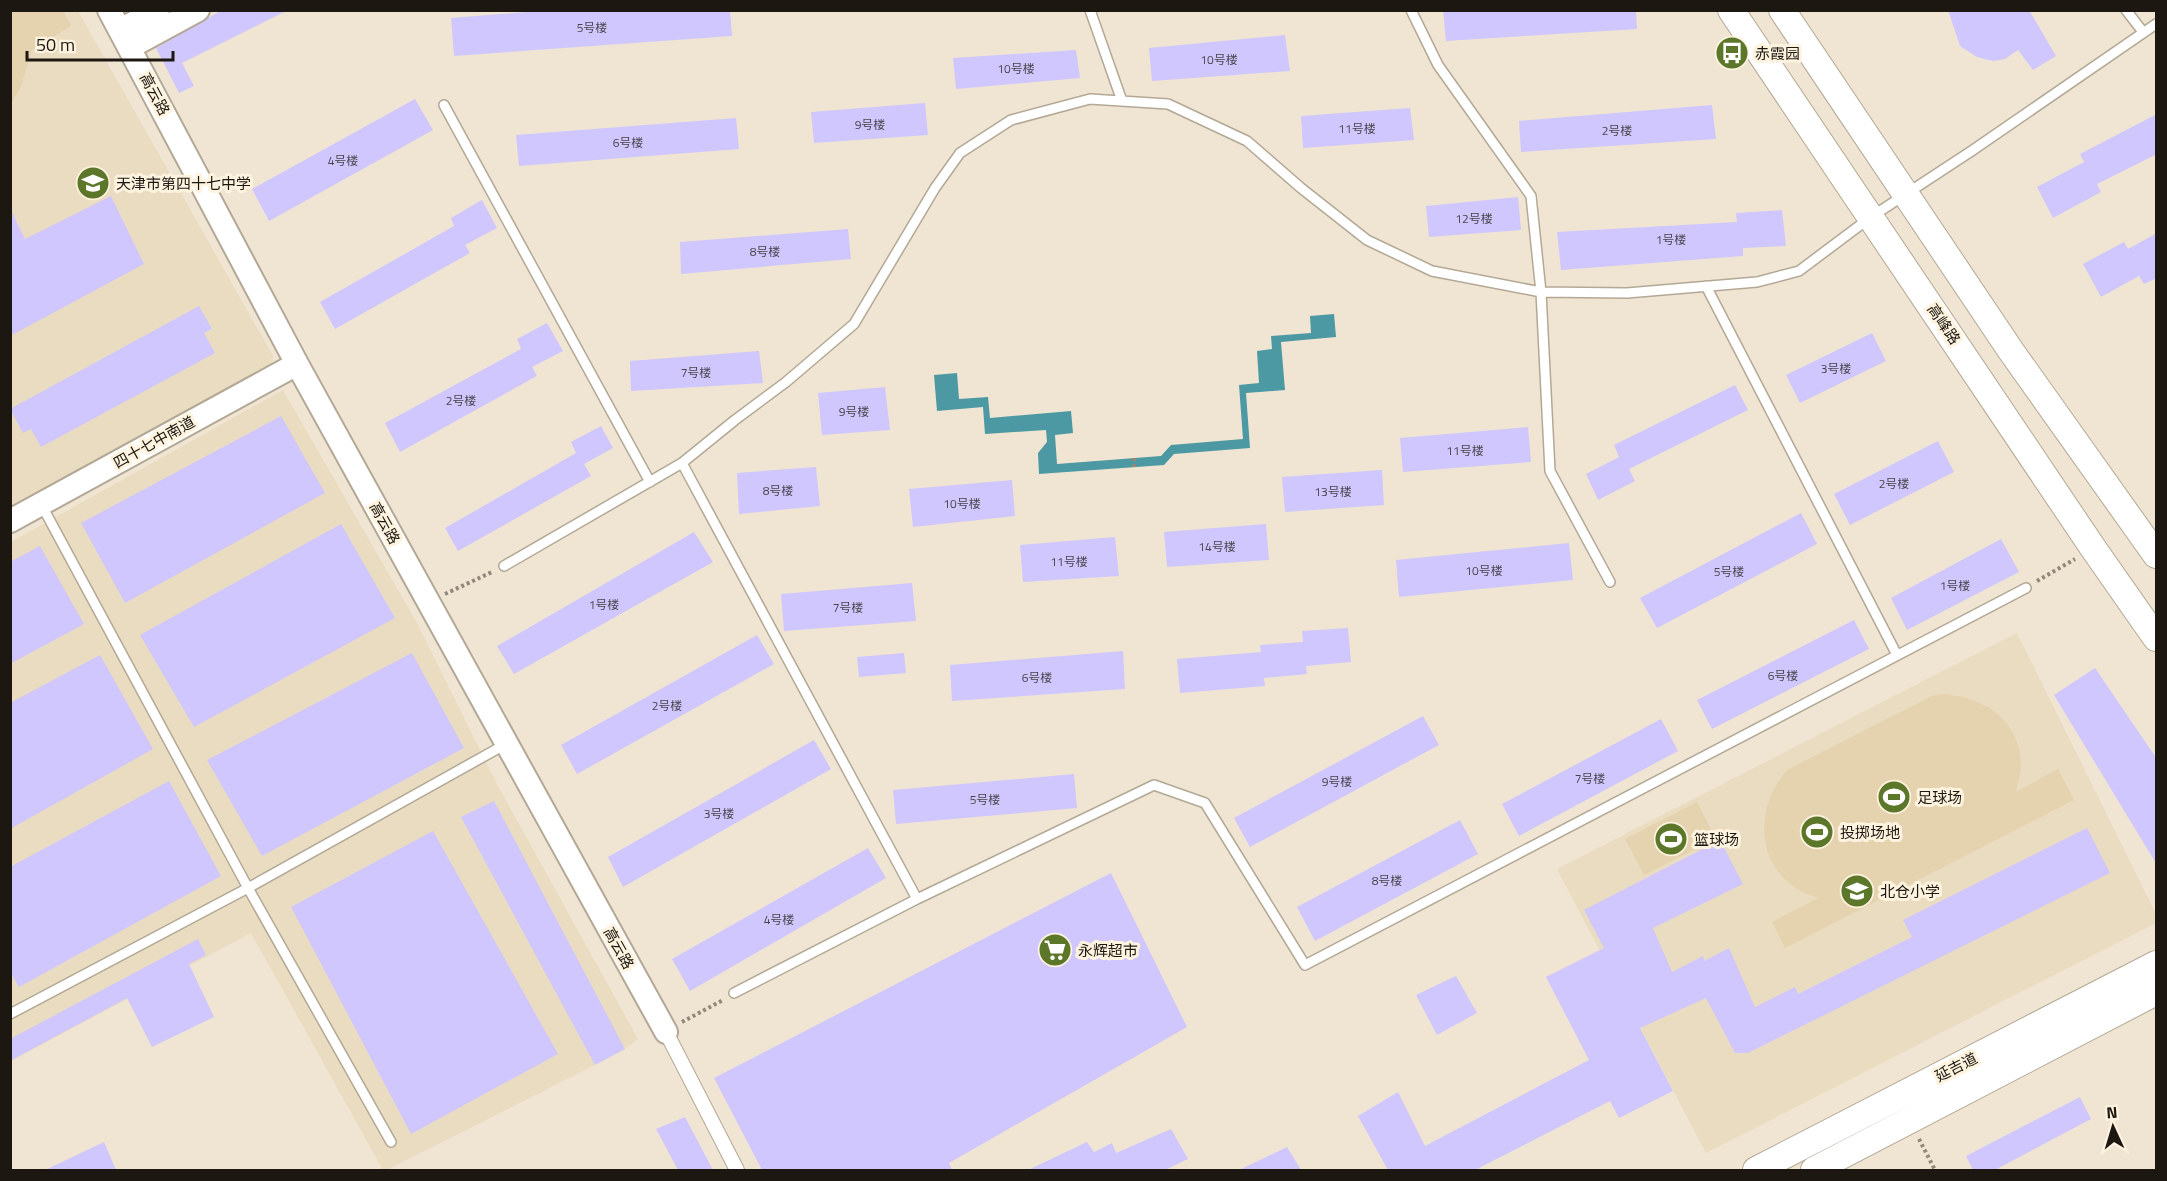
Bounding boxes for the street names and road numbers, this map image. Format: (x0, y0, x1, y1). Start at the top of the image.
street label: 高云路 (134, 69, 176, 119)
street label: 高峰路 (1922, 299, 1966, 349)
street label: 四十七中南道 (109, 410, 199, 474)
street label: 高云路 (364, 498, 406, 548)
street label: 高云路 (598, 923, 640, 973)
street label: 延吉道 (1931, 1047, 1981, 1087)

